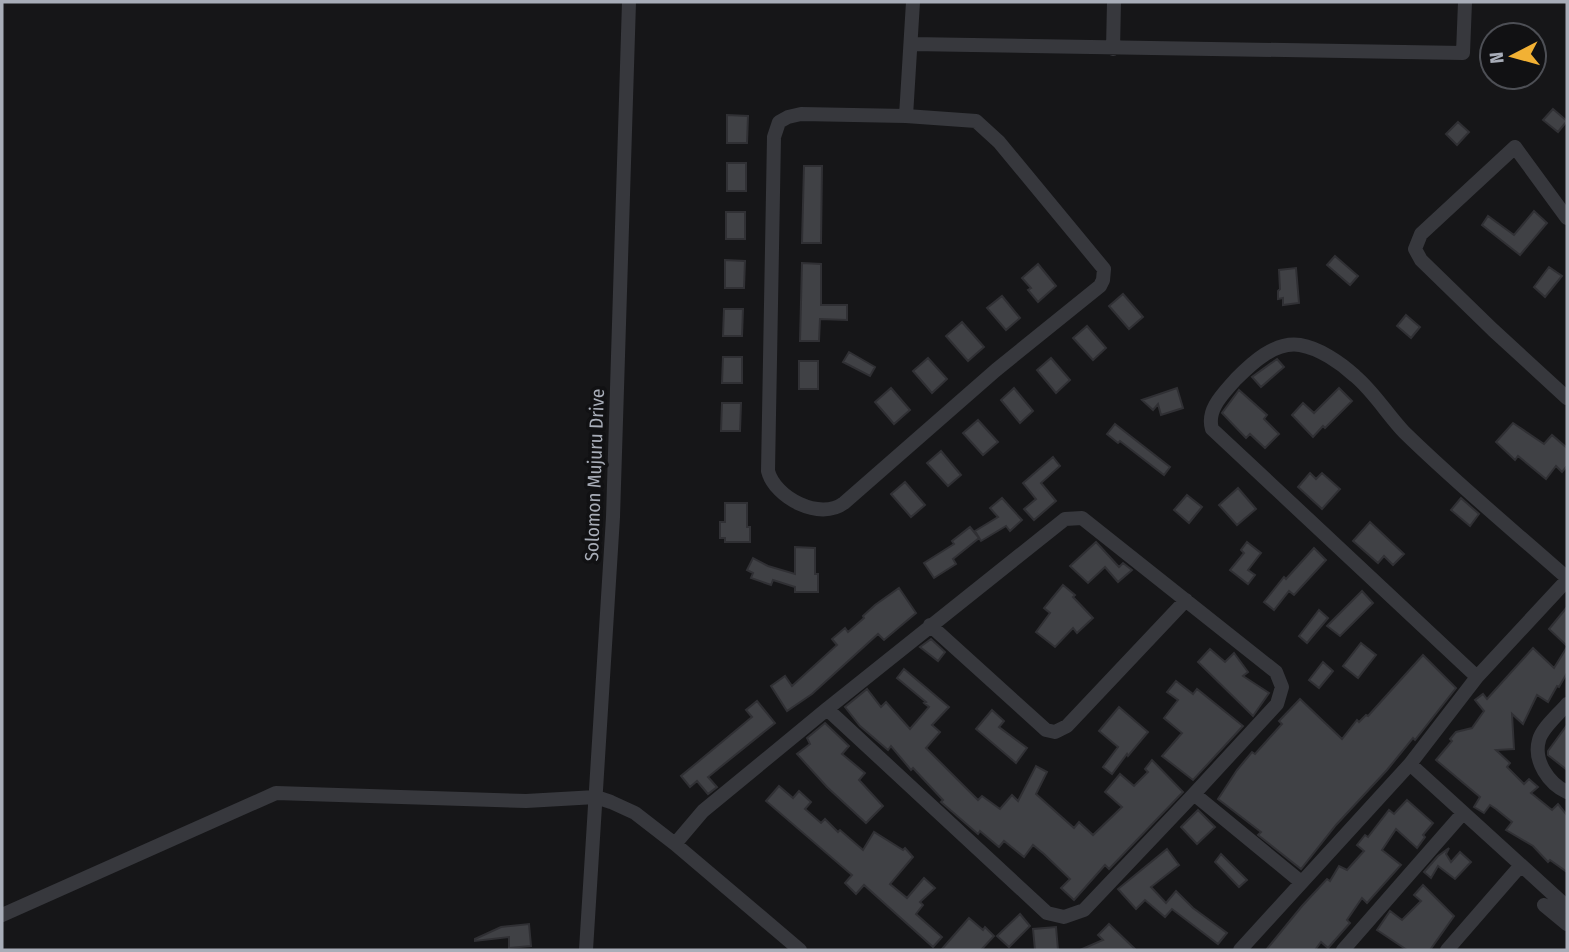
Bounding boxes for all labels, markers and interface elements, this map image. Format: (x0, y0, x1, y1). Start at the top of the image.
north arrow (1478, 21, 1548, 91)
text: N (1485, 51, 1509, 65)
street label: Solomon Mujuru Drive (580, 388, 609, 562)

